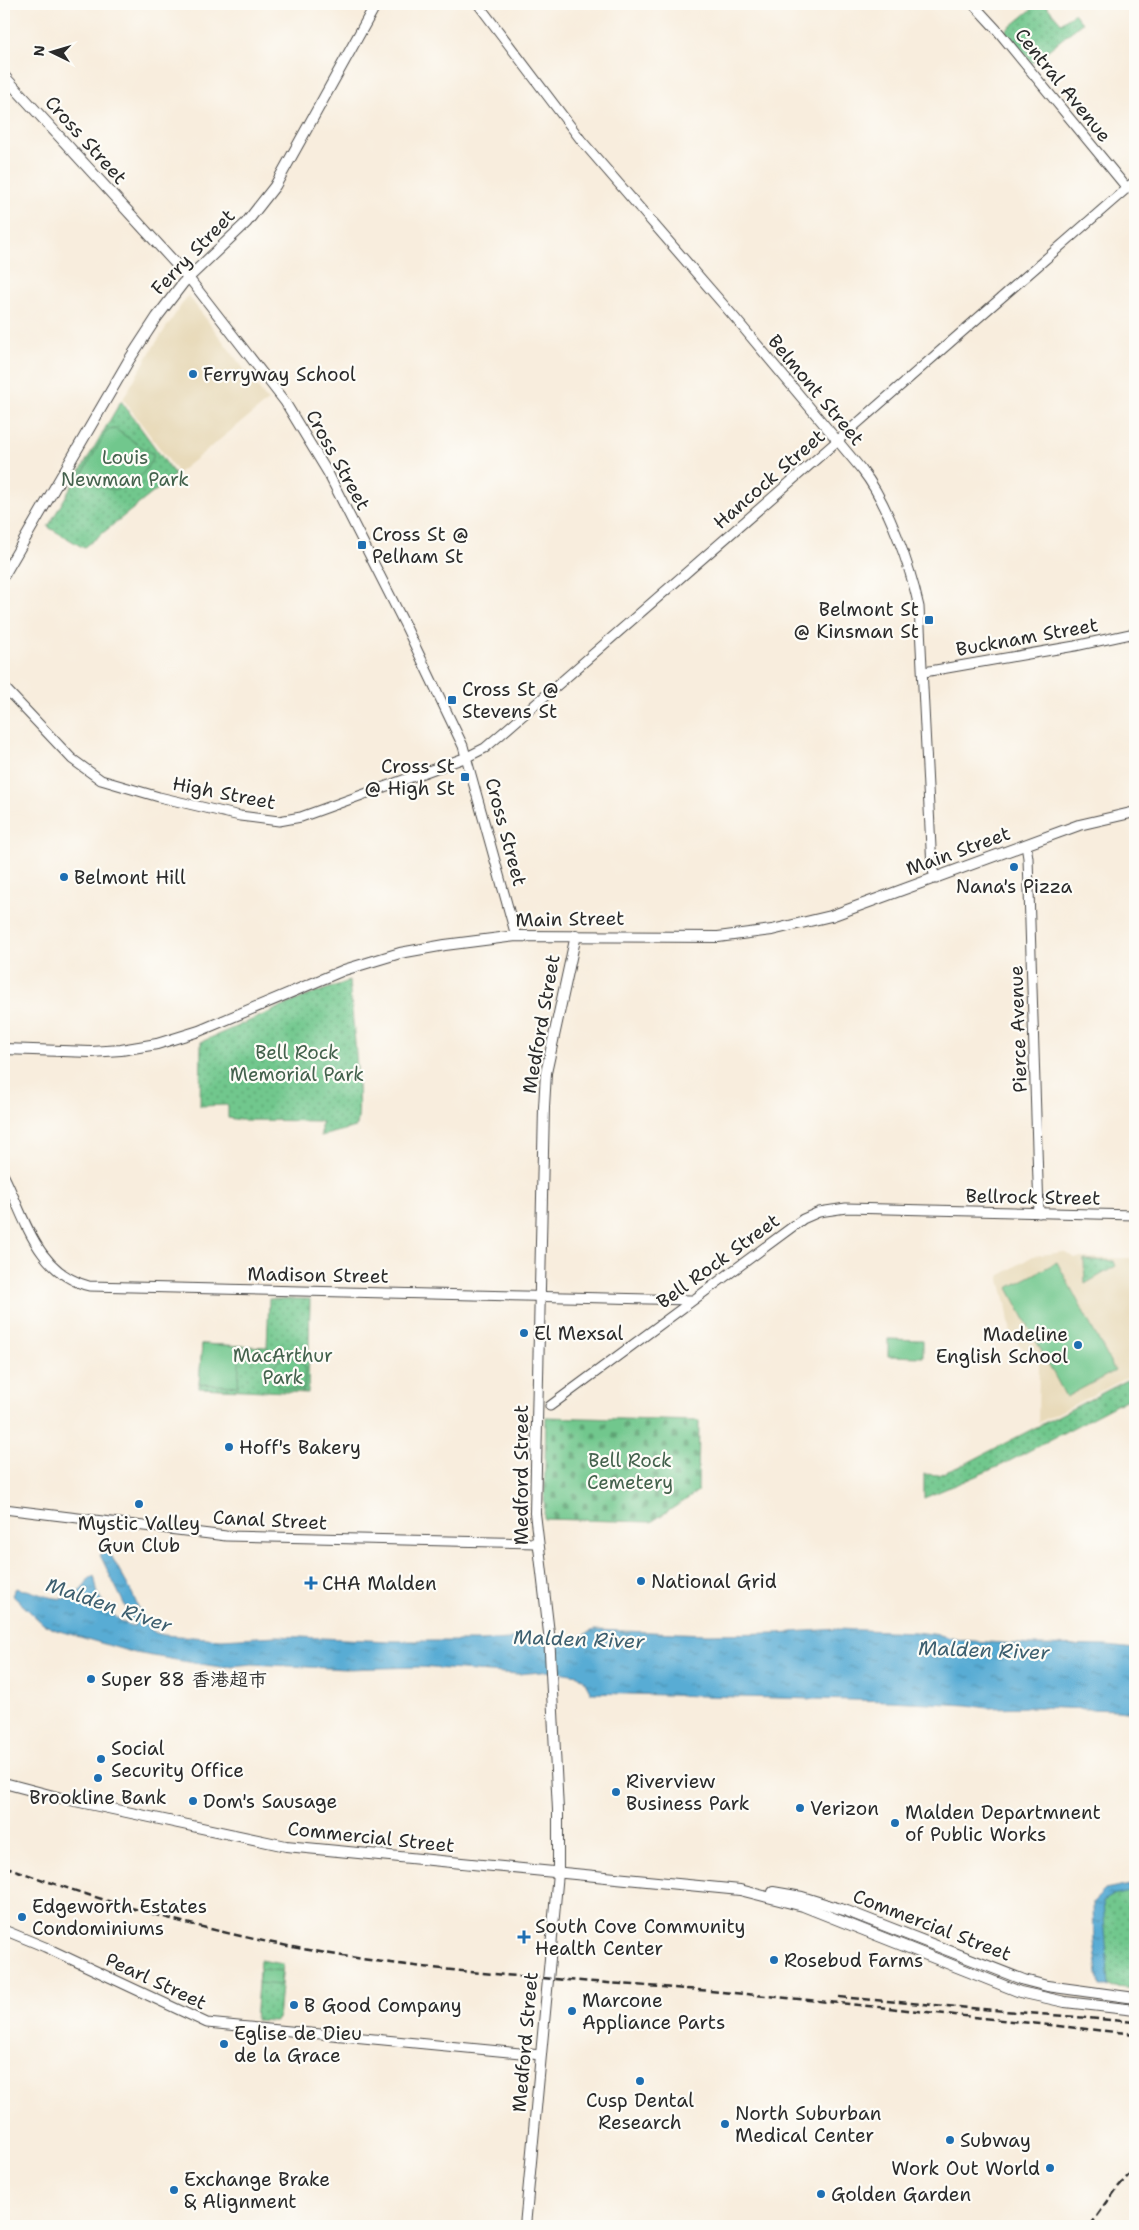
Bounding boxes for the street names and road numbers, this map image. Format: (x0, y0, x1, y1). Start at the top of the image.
street label: Central Avenue (1009, 23, 1117, 147)
street label: Cross Street (40, 90, 132, 190)
street label: Ferry Street (146, 204, 240, 300)
street label: Belmont Street (762, 329, 870, 451)
street label: Cross Street (300, 405, 376, 515)
street label: Hancock Street (708, 424, 830, 534)
street label: Bucknam Street (954, 612, 1100, 662)
street label: High Street (170, 771, 278, 815)
street label: Cross Street (480, 775, 532, 889)
street label: Main Street (902, 821, 1014, 881)
street label: Main Street (515, 906, 625, 932)
street label: Medford Street (516, 953, 566, 1095)
street label: Pierce Avenue (1003, 965, 1033, 1093)
street label: Bellrock Street (965, 1183, 1101, 1211)
street label: Bell Rock Street (652, 1208, 784, 1314)
street label: Madison Street (247, 1261, 389, 1289)
street label: Medford Street (509, 1405, 534, 1545)
street label: Canal Street (212, 1505, 328, 1535)
street label: Commercial Street (286, 1816, 456, 1858)
street label: Commercial Street (849, 1883, 1015, 1967)
street label: Pearl Street (101, 1947, 211, 2015)
street label: Medford Street (506, 1971, 544, 2113)

